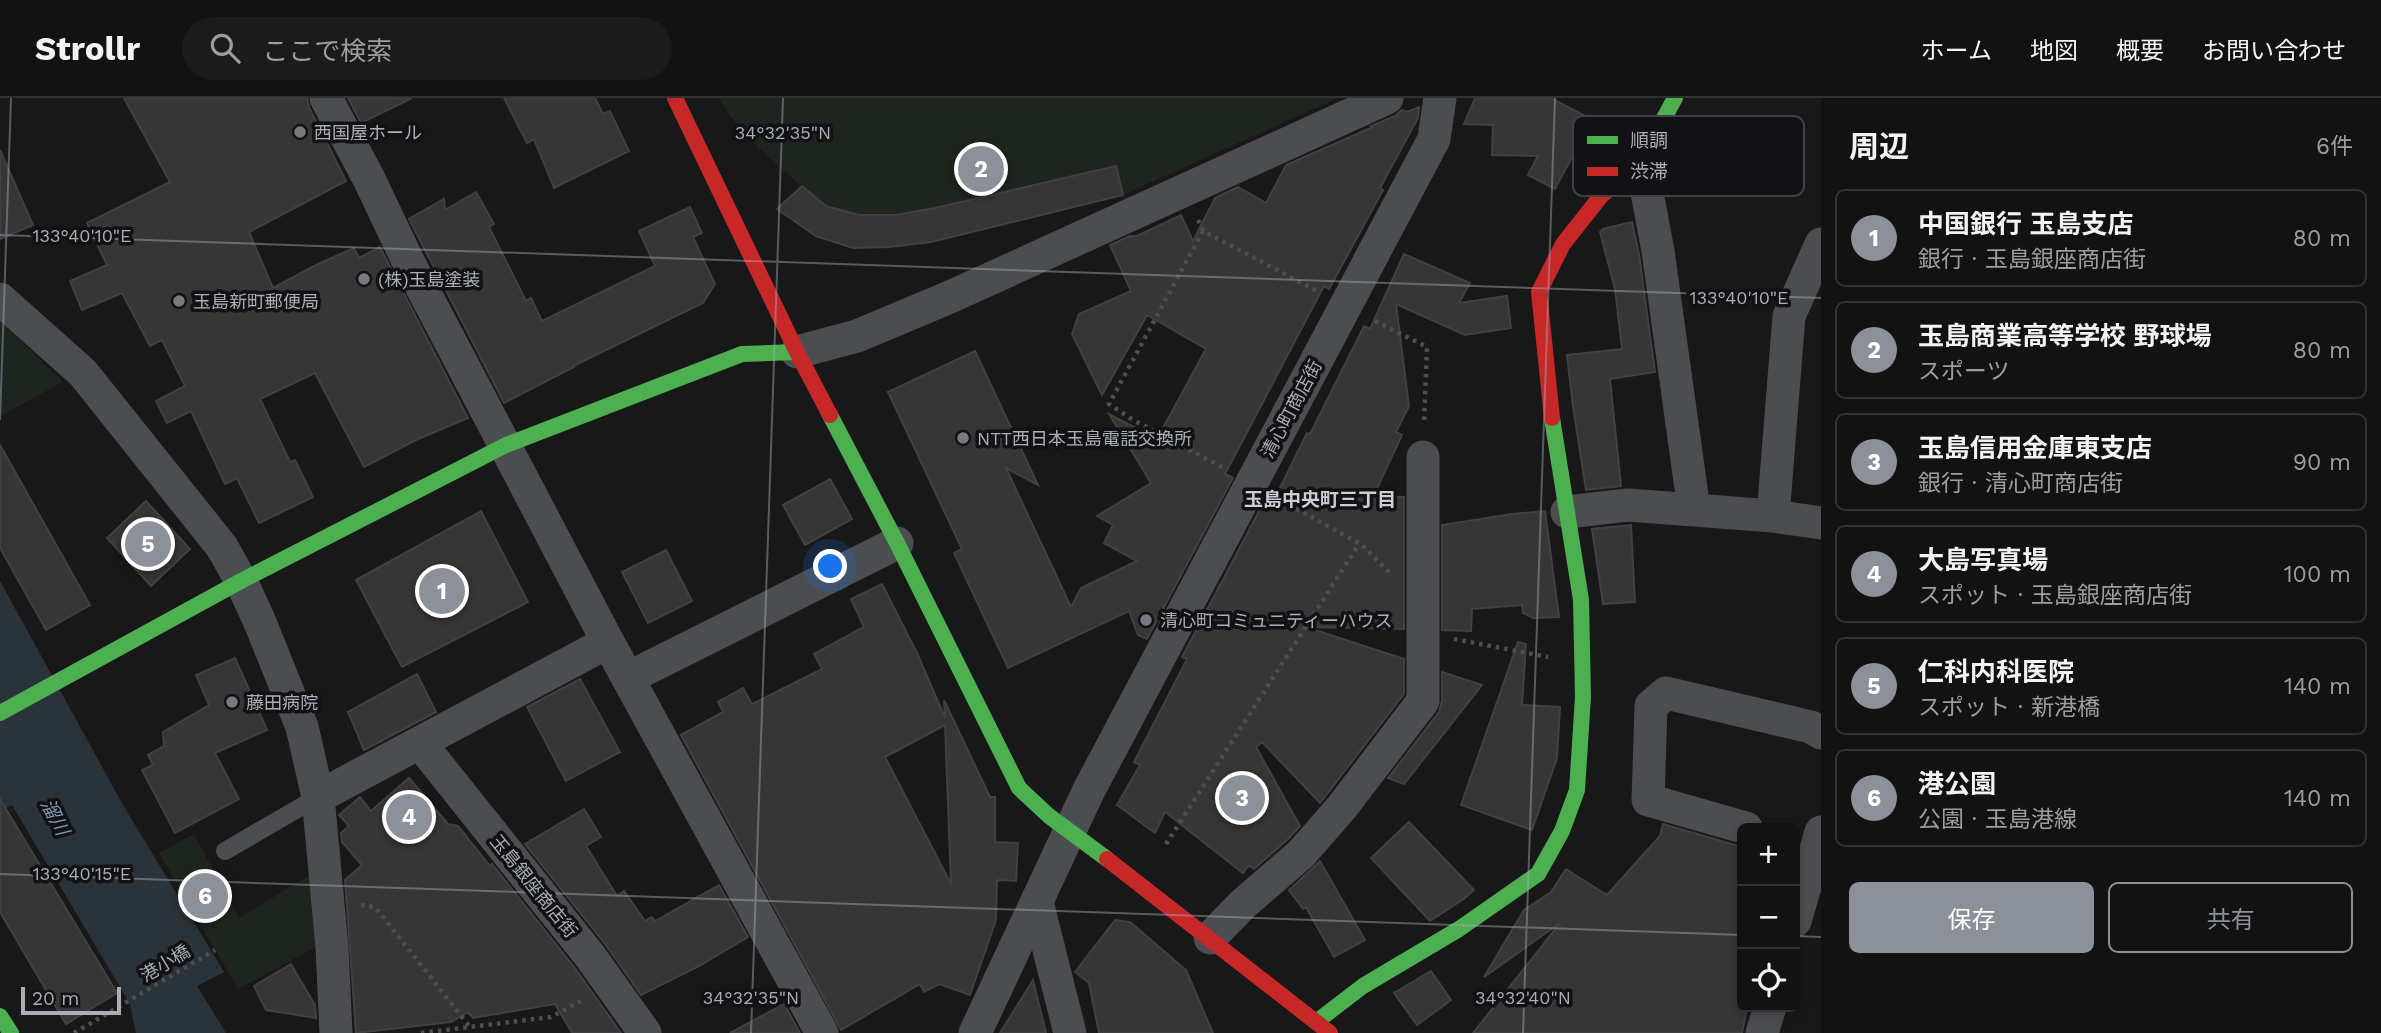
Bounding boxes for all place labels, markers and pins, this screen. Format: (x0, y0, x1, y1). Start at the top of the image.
place label: 西国屋ホール (314, 122, 422, 143)
marker: 西国屋ホール (292, 124, 308, 140)
pin: 2 (958, 143, 1004, 195)
place label: (株)玉島塗装 (378, 269, 481, 290)
marker: (株)玉島塗装 (356, 271, 372, 287)
place label: 玉島新町郵便局 (193, 291, 319, 312)
marker: 玉島新町郵便局 (171, 293, 187, 309)
place label: NTT西日本玉島電話交換所 (977, 428, 1192, 449)
marker: NTT西日本玉島電話交換所 (955, 430, 971, 446)
pin: 5 (125, 518, 171, 570)
pin: 1 (419, 565, 465, 617)
place label: 清心町コミュニティーハウス (1160, 610, 1393, 631)
marker: 清心町コミュニティーハウス (1138, 612, 1154, 628)
place label: 藤田病院 (246, 692, 318, 713)
marker: 藤田病院 (224, 694, 240, 710)
pin: 3 (1219, 772, 1265, 824)
pin: 4 (386, 791, 432, 843)
pin: 6 (182, 870, 228, 922)

